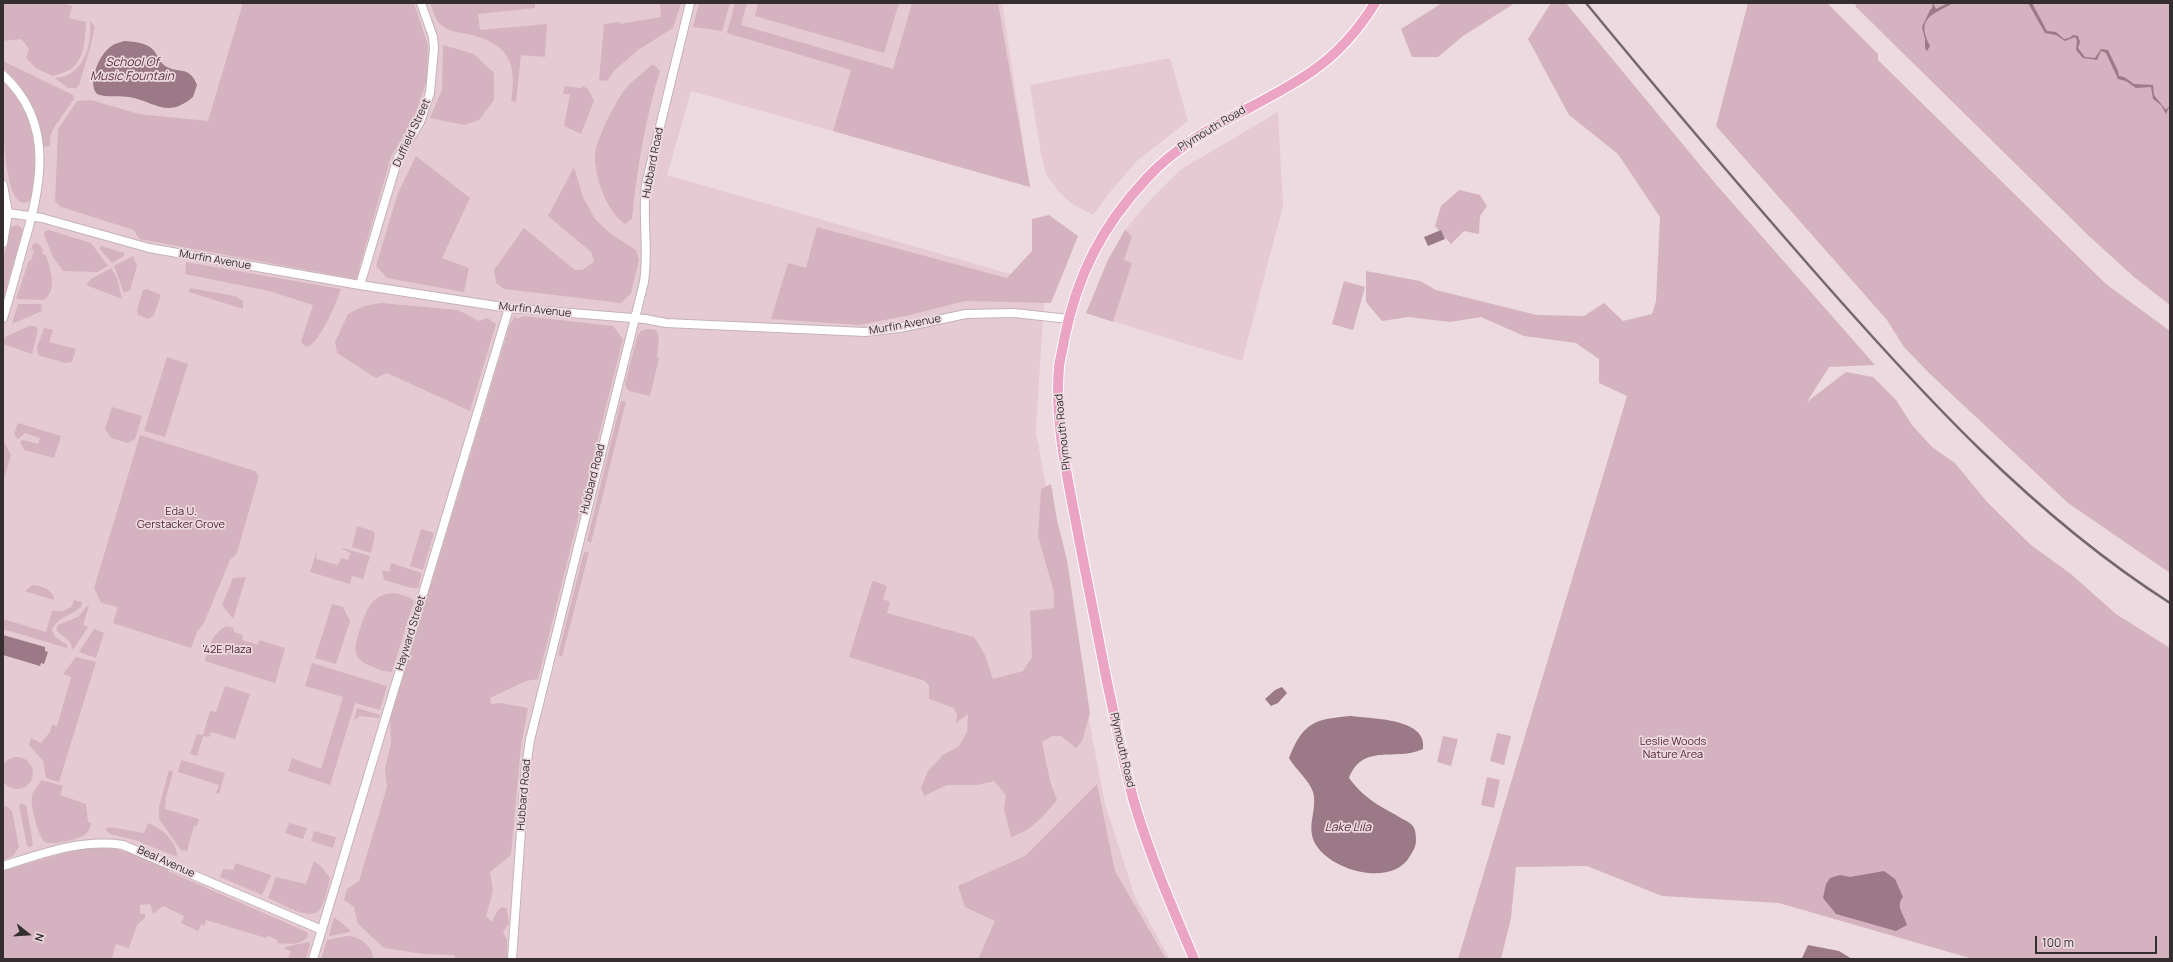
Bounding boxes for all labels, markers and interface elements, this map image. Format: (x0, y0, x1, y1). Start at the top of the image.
water label: School Of Music Fountain (90, 56, 174, 84)
street label: Duffield Street (390, 97, 434, 169)
street label: Plymouth Road (1176, 104, 1248, 154)
street label: Hubbard Road (640, 126, 666, 200)
street label: Murfin Avenue (178, 247, 252, 273)
street label: Murfin Avenue (498, 300, 572, 320)
street label: Murfin Avenue (868, 312, 942, 338)
street label: Plymouth Road (1052, 393, 1074, 471)
street label: Hubbard Road (578, 443, 608, 515)
park label: Eda U. Gerstacker Grove (137, 505, 225, 531)
street label: Hayward Street (393, 594, 429, 672)
park label: '42E Plaza (202, 643, 252, 657)
street label: Plymouth Road (1107, 711, 1137, 789)
park label: Leslie Woods Nature Area (1640, 735, 1706, 761)
street label: Hubbard Road (514, 759, 534, 831)
water label: Lake Lila (1325, 821, 1371, 835)
street label: Beal Avenue (135, 843, 197, 881)
north arrow (8, 914, 48, 954)
scale bar (2037, 928, 2159, 954)
text: N (32, 932, 48, 944)
text: 100 m (2042, 934, 2074, 951)

